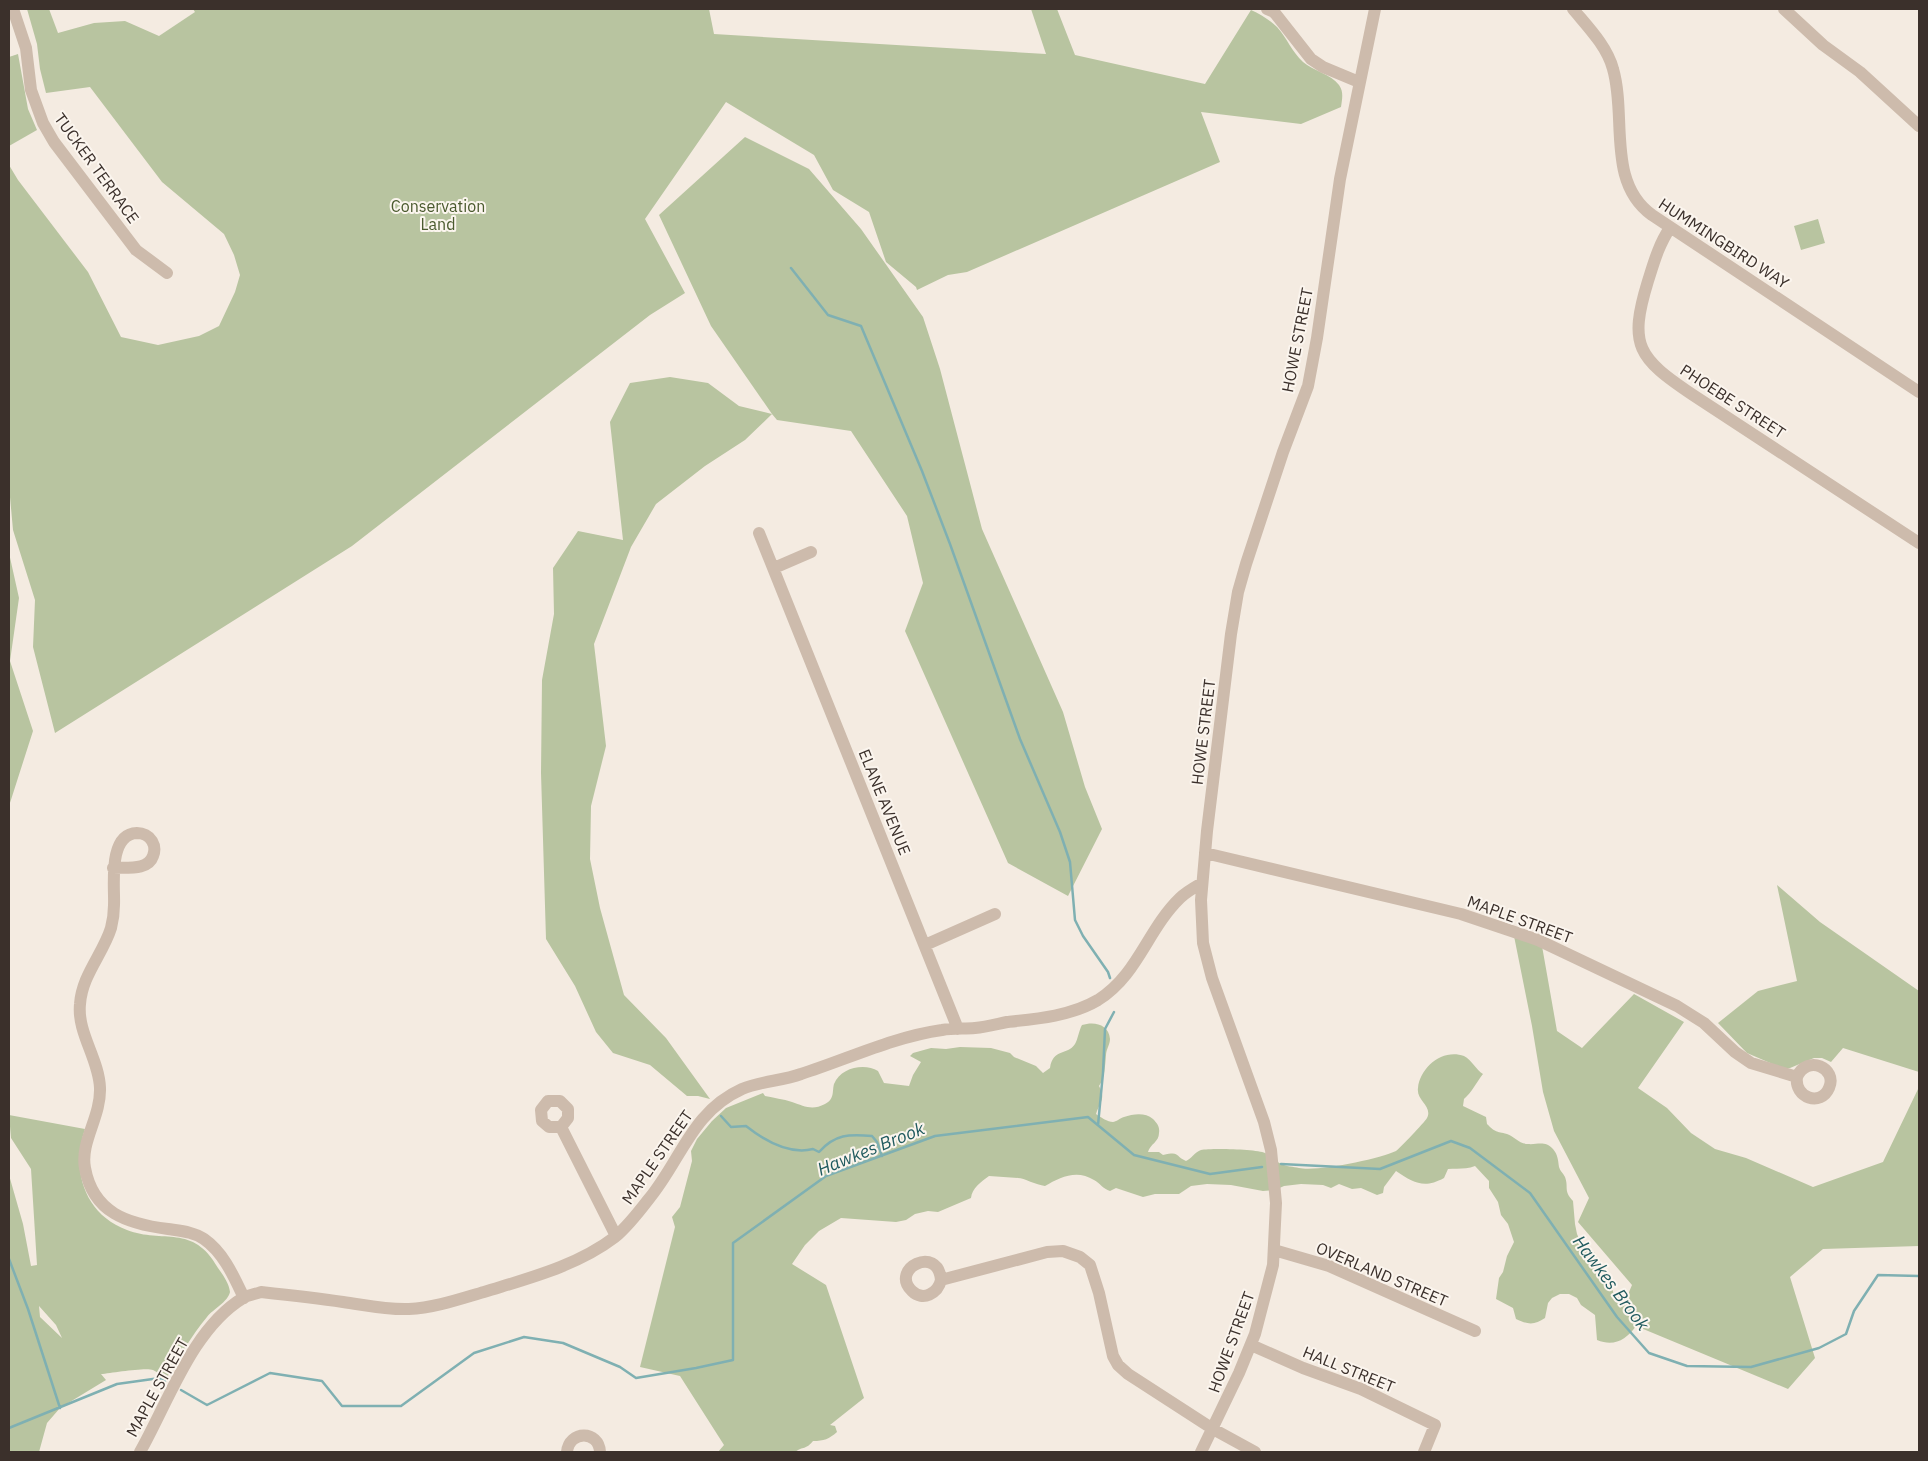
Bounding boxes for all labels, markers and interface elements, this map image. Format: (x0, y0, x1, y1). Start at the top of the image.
street label: TUCKER TERRACE (50, 109, 144, 227)
street label: HUMMINGBIRD WAY (1655, 193, 1793, 293)
park label: Conservation Land (391, 196, 485, 234)
street label: HOWE STREET (1277, 286, 1317, 394)
street label: PHOEBE STREET (1677, 360, 1789, 442)
street label: HOWE STREET (1187, 678, 1219, 786)
street label: ELANE AVENUE (855, 746, 915, 858)
street label: MAPLE STREET (1465, 891, 1575, 947)
street label: MAPLE STREET (617, 1106, 697, 1208)
water label: Hawkes Brook (814, 1116, 929, 1181)
water label: Hawkes Brook (1568, 1230, 1655, 1336)
street label: OVERLAND STREET (1313, 1237, 1451, 1311)
street label: HOWE STREET (1203, 1289, 1259, 1395)
street label: MAPLE STREET (122, 1334, 192, 1440)
street label: HALL STREET (1300, 1341, 1398, 1397)

